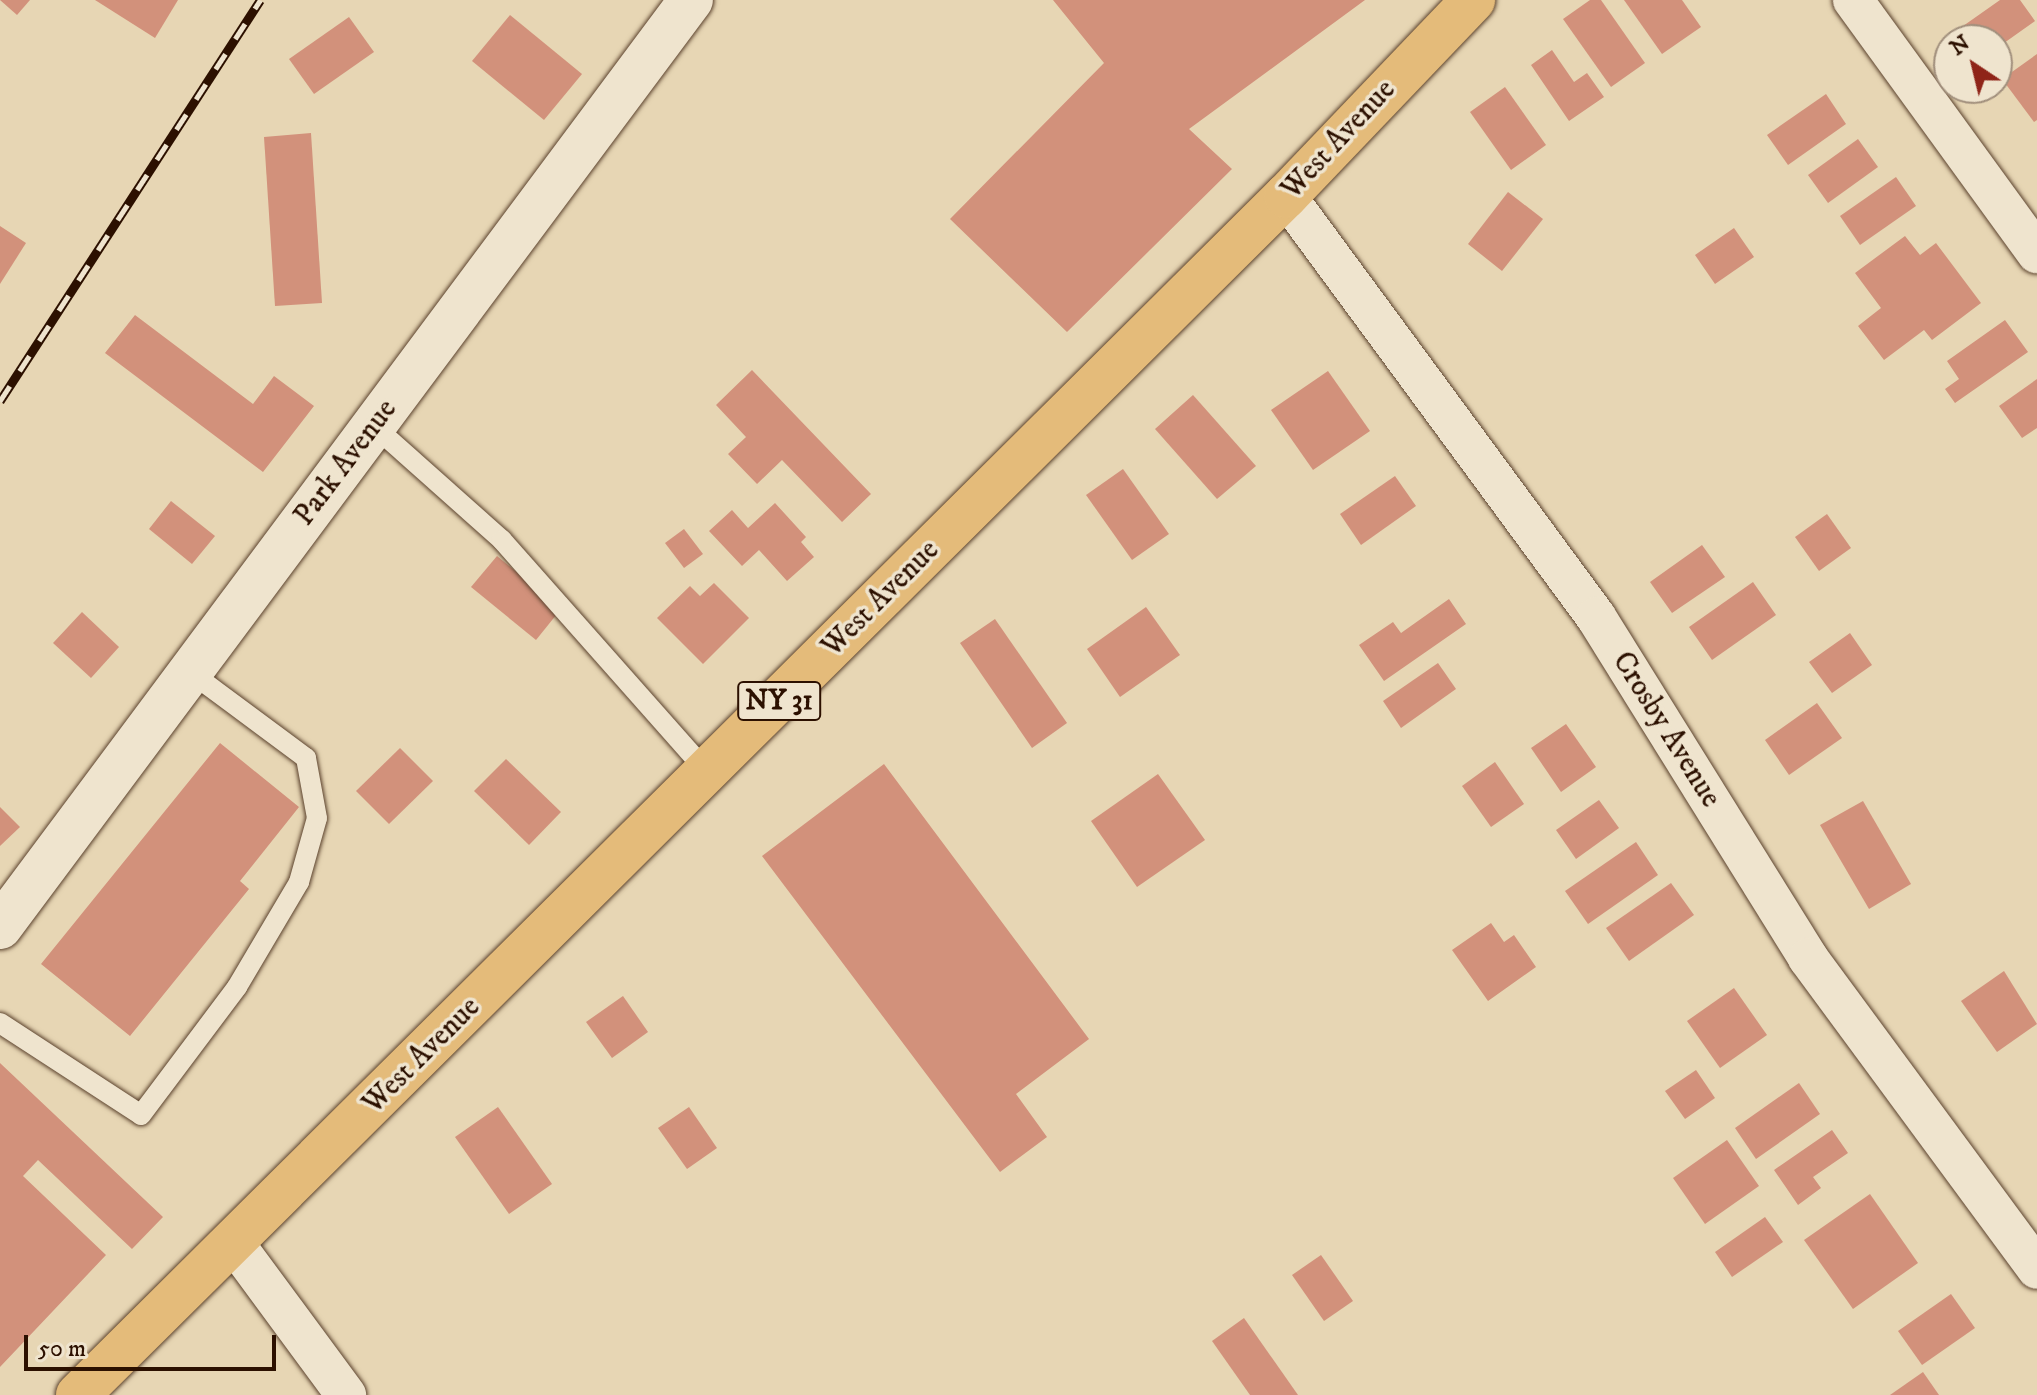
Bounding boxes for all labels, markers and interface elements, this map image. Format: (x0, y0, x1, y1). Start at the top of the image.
north arrow (1933, 24, 2013, 104)
text: N (1945, 29, 1975, 62)
street label: West Avenue (1274, 72, 1404, 208)
street label: Park Avenue (287, 393, 405, 533)
street label: West Avenue (815, 533, 947, 665)
street label: Crosby Avenue (1604, 646, 1728, 814)
road number: NY 31 (737, 677, 821, 725)
street label: West Avenue (356, 990, 488, 1122)
scale bar (28, 1319, 280, 1369)
text: 50 m (38, 1334, 86, 1364)

